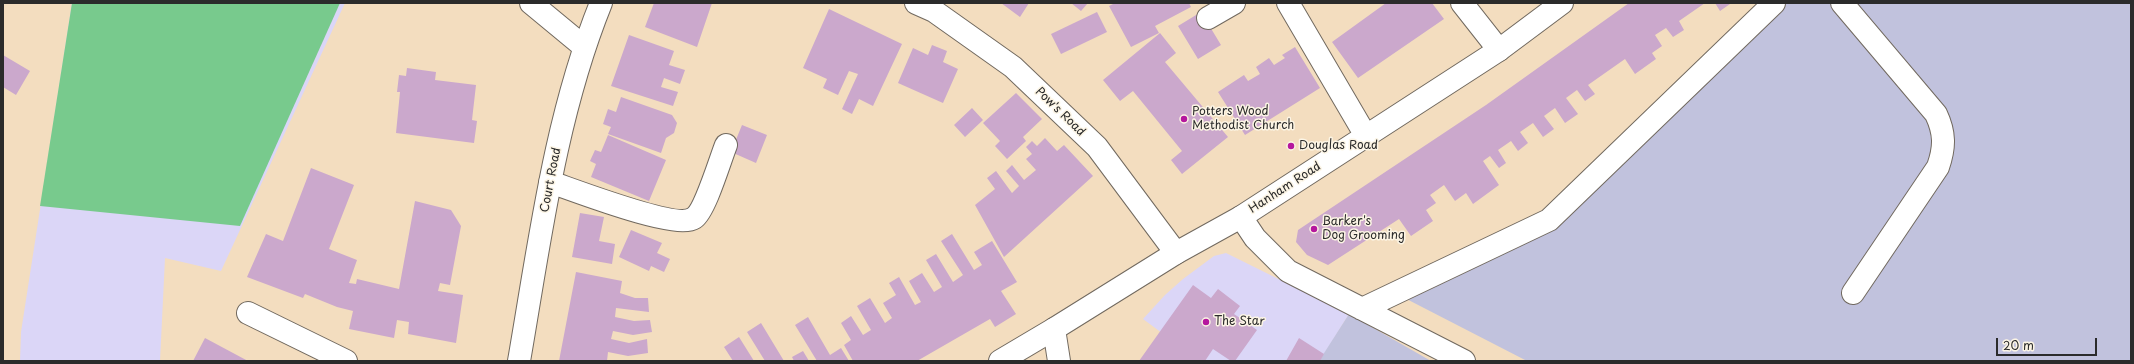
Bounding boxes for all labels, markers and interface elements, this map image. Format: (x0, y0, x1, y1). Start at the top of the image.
street label: Pow's Road (1032, 85, 1088, 139)
place label: Potters Wood Methodist Church (1192, 105, 1294, 133)
marker: Potters Wood Methodist Church (1179, 114, 1189, 124)
place label: Douglas Road (1299, 139, 1378, 153)
marker: Douglas Road (1286, 141, 1296, 151)
street label: Court Road (538, 146, 564, 214)
street label: Hanham Road (1246, 159, 1324, 217)
place label: Barker's Dog Grooming (1322, 215, 1405, 243)
marker: Barker's Dog Grooming (1309, 224, 1319, 234)
place label: The Star (1214, 315, 1265, 329)
marker: The Star (1201, 317, 1211, 327)
scale bar (1998, 330, 2099, 356)
text: 20 m (2003, 336, 2034, 354)

